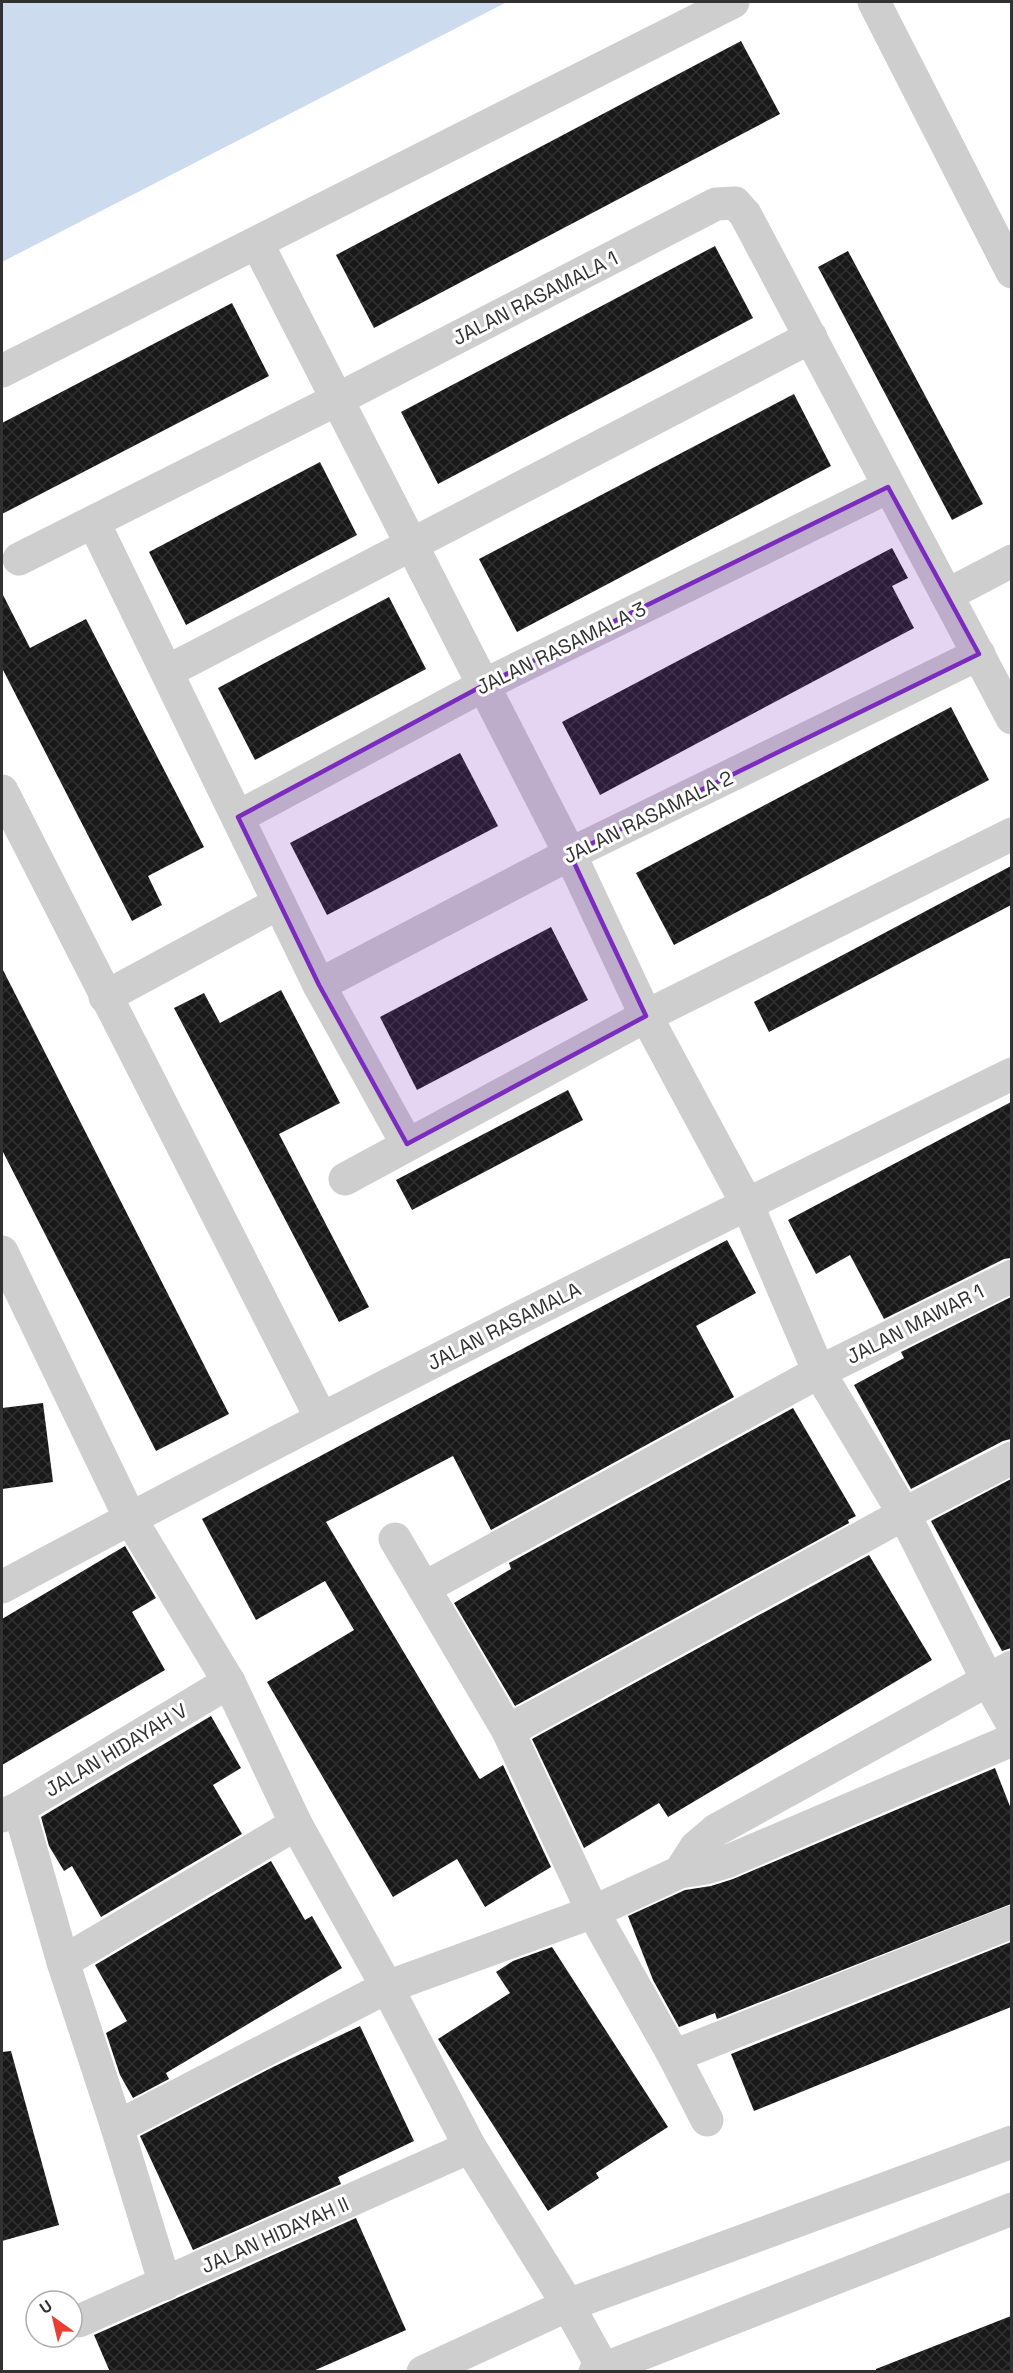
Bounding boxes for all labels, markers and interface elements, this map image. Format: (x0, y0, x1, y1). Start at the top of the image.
street label: JALAN RASAMALA 1 (448, 245, 622, 351)
street label: JALAN RASAMALA 3 (472, 596, 650, 700)
street label: JALAN RASAMALA 2 (559, 765, 737, 869)
street label: JALAN RASAMALA (423, 1276, 586, 1376)
street label: JALAN MAWAR 1 (842, 1278, 988, 1370)
street label: JALAN HIDAYAH V (40, 1697, 192, 1803)
street label: JALAN HIDAYAH II (197, 2191, 353, 2279)
north arrow (24, 2289, 84, 2349)
text: U (36, 2295, 56, 2319)

